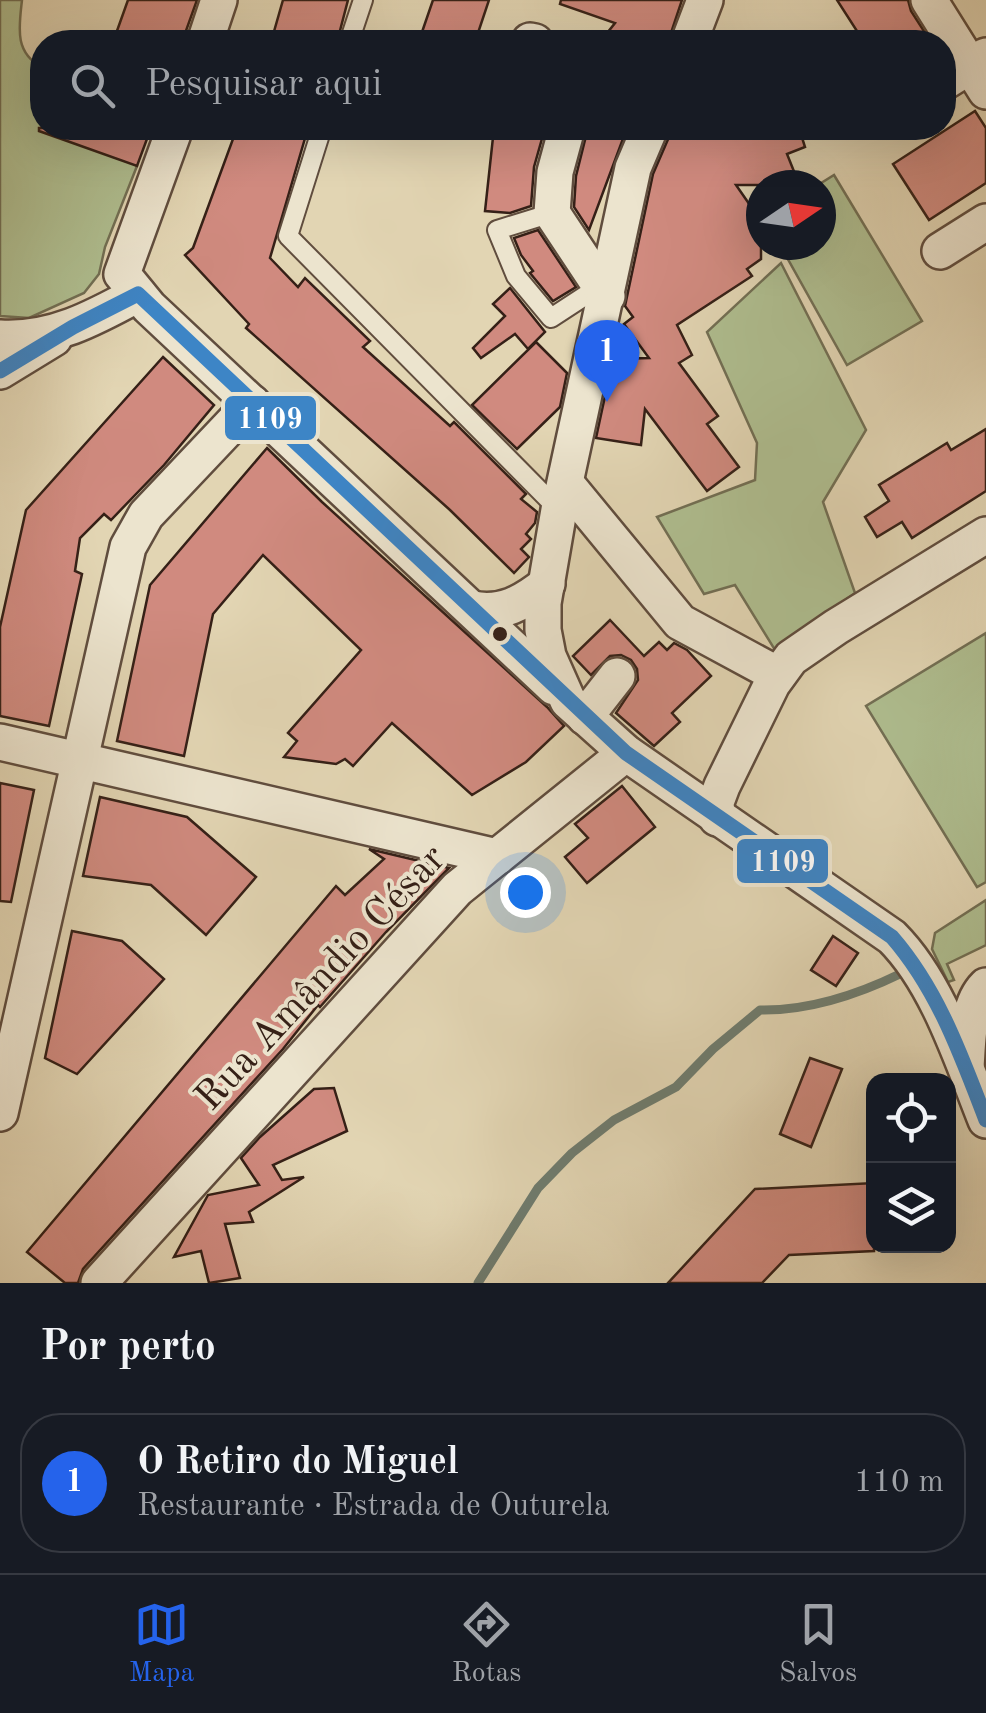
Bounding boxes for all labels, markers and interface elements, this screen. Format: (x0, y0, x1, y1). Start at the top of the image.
search box (30, 30, 956, 140)
icon: search (65, 58, 120, 113)
text: Pesquisar aqui (145, 66, 382, 104)
north arrow (746, 170, 836, 260)
pin: 1 (574, 320, 640, 402)
line badge: 1109 (223, 394, 318, 442)
text: 1109 (238, 407, 302, 435)
unlabelled marker (490, 624, 510, 644)
line badge: 1109 (735, 837, 830, 885)
street label: Rua Amândio César (189, 839, 455, 1119)
text: 1109 (751, 850, 815, 878)
your location (500, 867, 551, 918)
map controls (866, 1073, 956, 1253)
button: locate (866, 1073, 956, 1163)
button: layers (866, 1163, 956, 1253)
text: Por perto (40, 1327, 216, 1369)
text: O Retiro do Miguel (137, 1444, 459, 1482)
text: 1 (65, 1467, 84, 1499)
text: 110 m (854, 1467, 944, 1499)
text: Restaurante · Estrada de Outurela (137, 1491, 610, 1523)
tab: Mapa (129, 1597, 194, 1692)
tab: Rotas (452, 1597, 522, 1692)
tab: Salvos (779, 1597, 857, 1692)

